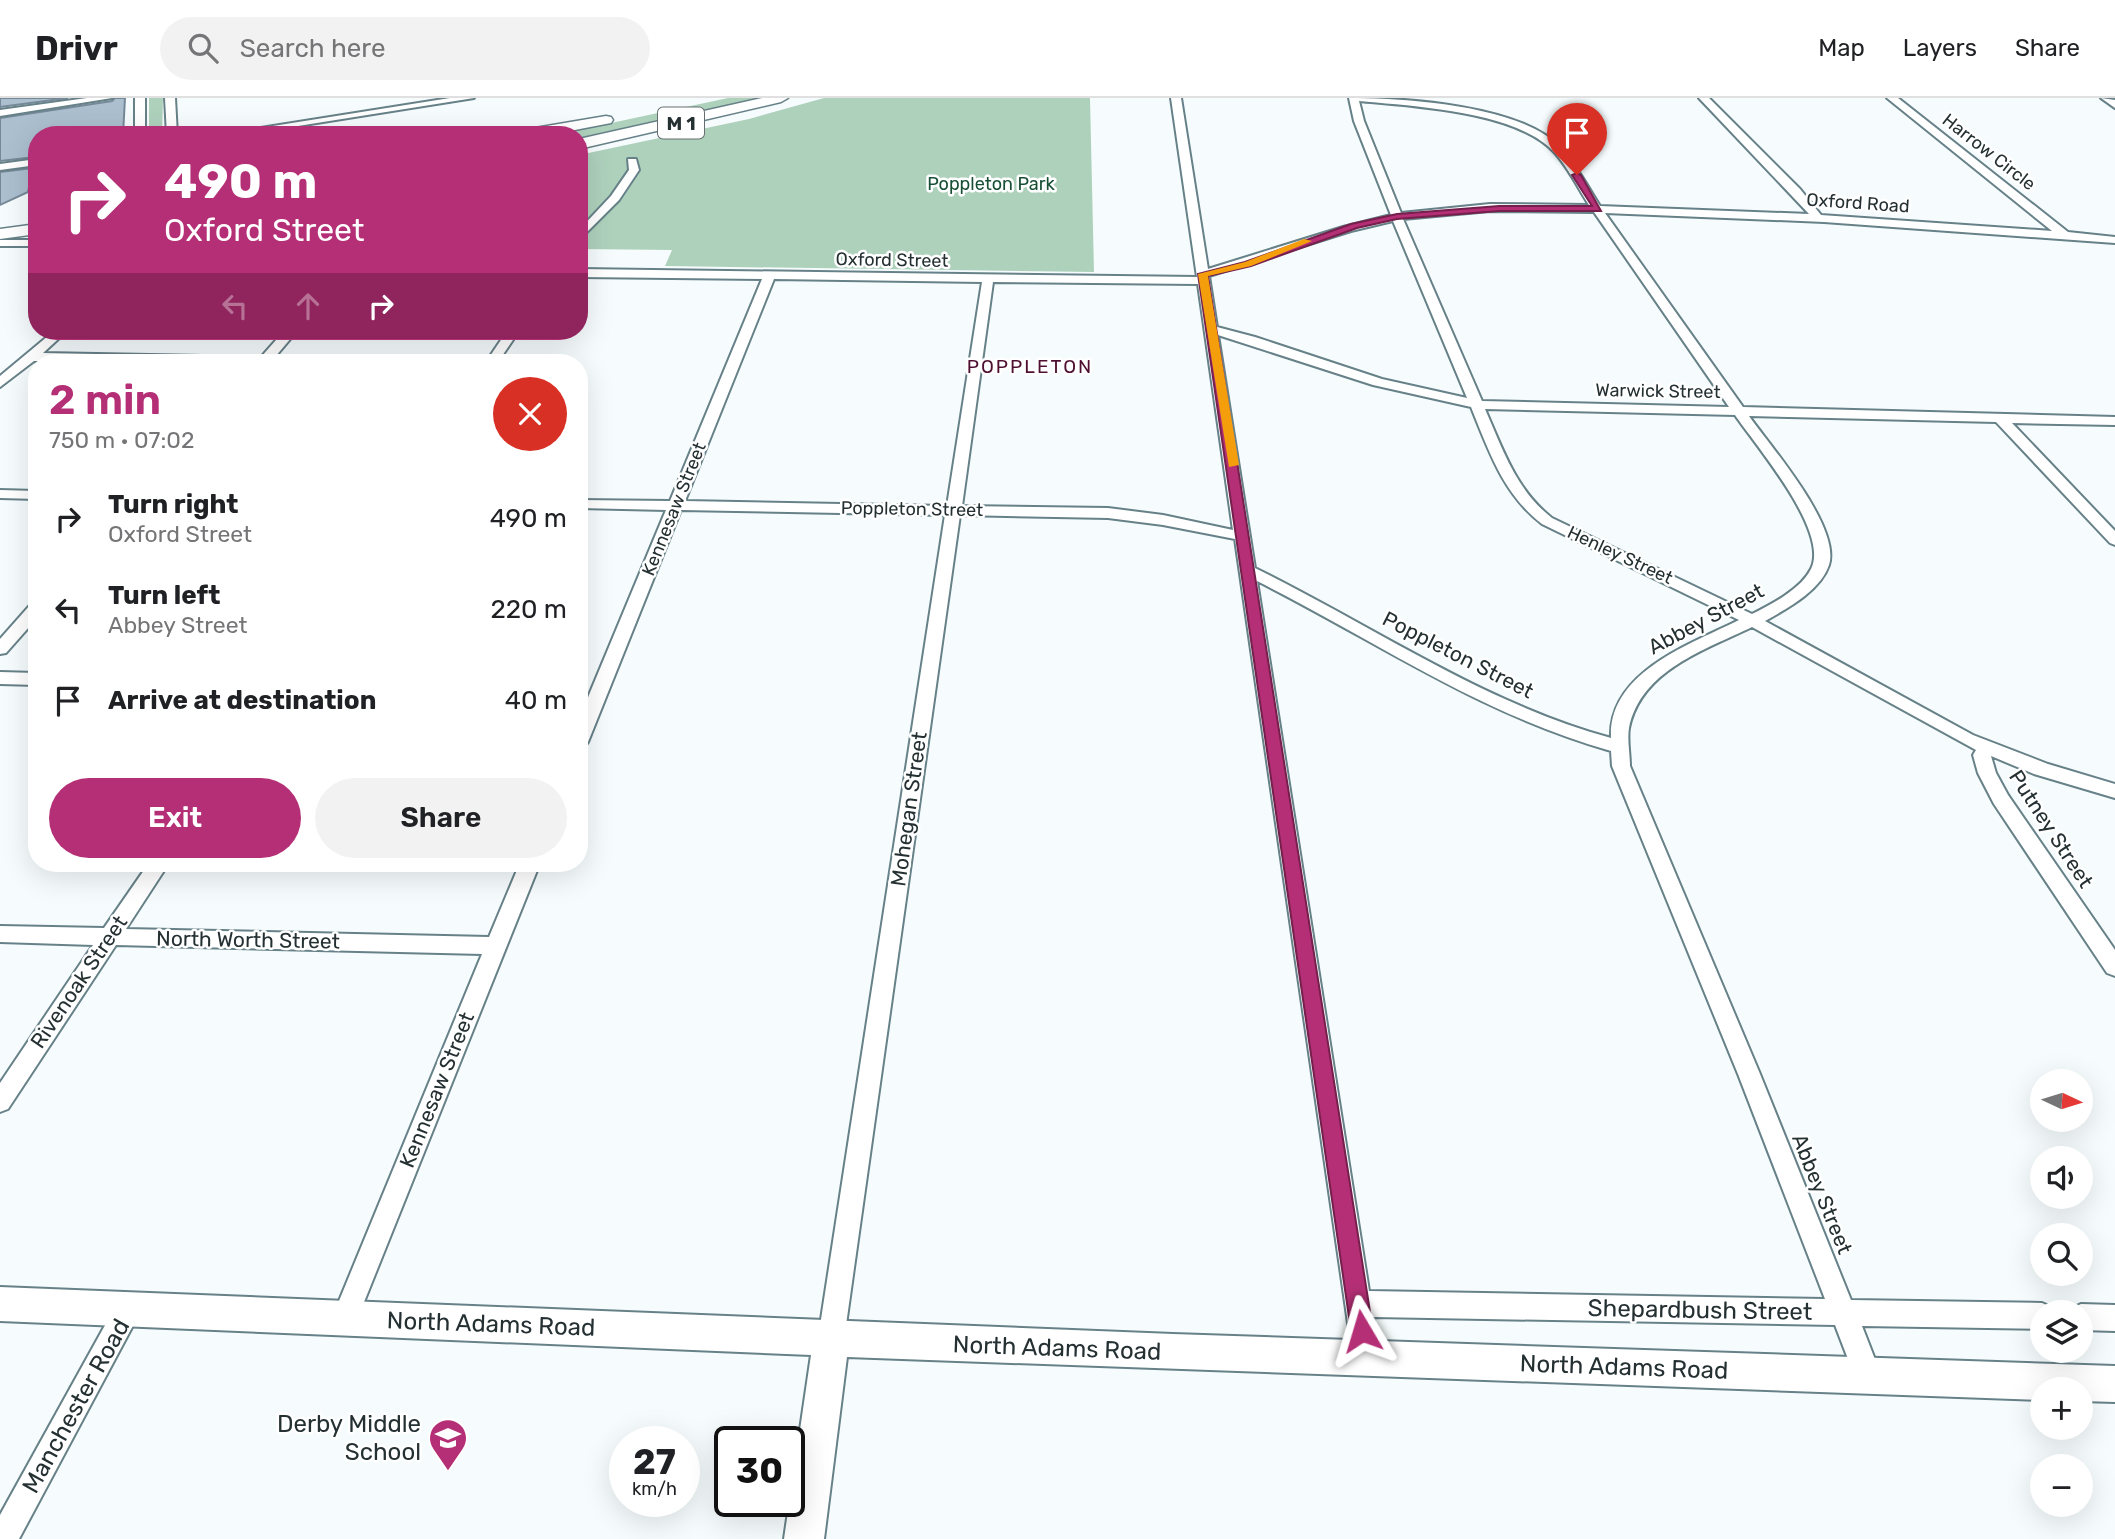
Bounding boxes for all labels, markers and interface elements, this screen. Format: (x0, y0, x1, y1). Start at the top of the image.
search box (160, 17, 650, 80)
text: Drivr (35, 29, 118, 68)
icon: search (184, 29, 222, 67)
text: Search here (240, 33, 386, 64)
text: Map (1818, 34, 1865, 62)
text: Layers (1903, 34, 1977, 62)
text: Share (2015, 34, 2080, 62)
pin (1547, 103, 1607, 175)
road number: M 1 (658, 108, 704, 139)
street label: Harrow Circle (1938, 109, 2040, 195)
icon: arrive (1558, 114, 1596, 152)
text: 490 m (164, 152, 317, 210)
icon: right (49, 154, 140, 245)
park label: Poppleton Park (927, 173, 1056, 195)
street label: Oxford Road (1806, 188, 1910, 218)
text: Oxford Street (164, 211, 364, 249)
street label: Oxford Street (835, 248, 949, 272)
icon: left (216, 287, 254, 325)
icon: ahead (289, 287, 327, 325)
icon: right (362, 287, 400, 325)
district label: POPPLETON (967, 355, 1093, 378)
text: 2 min (49, 375, 161, 425)
button: close (493, 377, 567, 451)
street label: Warwick Street (1595, 379, 1721, 403)
text: 750 m · 07:02 (49, 426, 194, 454)
street label: Kennesaw Street (637, 439, 711, 579)
text: Turn right (108, 489, 238, 520)
street label: Poppleton Street (841, 497, 983, 521)
icon: right (49, 500, 87, 538)
text: 490 m (490, 503, 567, 534)
text: Oxford Street (108, 520, 252, 548)
street label: Henley Street (1564, 521, 1676, 589)
street label: Abbey Street (1644, 578, 1768, 659)
text: Turn left (108, 580, 220, 611)
icon: left (49, 591, 87, 629)
text: 220 m (490, 594, 567, 625)
street label: Poppleton Street (1379, 606, 1538, 703)
text: Abbey Street (108, 611, 247, 639)
icon: arrive (49, 682, 87, 720)
text: Arrive at destination (108, 685, 376, 716)
text: 40 m (505, 685, 567, 716)
street label: Mohegan Street (885, 730, 932, 888)
street label: Putney Street (2004, 765, 2099, 892)
button: Exit (49, 778, 301, 858)
button: Share (315, 778, 567, 858)
street label: Rivenoak Street (25, 911, 132, 1053)
street label: North Worth Street (156, 925, 340, 954)
street label: Kennesaw Street (394, 1008, 479, 1171)
north arrow (2030, 1069, 2093, 1132)
map controls (2030, 1069, 2093, 1517)
street label: Abbey Street (1787, 1130, 1858, 1258)
button: sound (2030, 1146, 2093, 1209)
button: search (2030, 1223, 2093, 1286)
position arrow (1325, 1294, 1399, 1368)
street label: Shepardbush Street (1588, 1294, 1812, 1326)
button: layers (2030, 1300, 2093, 1363)
street label: North Adams Road (386, 1306, 596, 1342)
street label: Manchester Road (17, 1314, 135, 1498)
street label: North Adams Road (952, 1330, 1162, 1366)
street label: North Adams Road (1519, 1349, 1729, 1385)
button: + (2030, 1377, 2093, 1440)
place label: Derby Middle School (277, 1410, 421, 1466)
school or university icon: Derby Middle School (427, 1417, 469, 1472)
speed limit sign: 30 (714, 1426, 805, 1517)
text: 27 (633, 1441, 676, 1483)
button: − (2030, 1454, 2093, 1517)
text: km/h (632, 1478, 677, 1500)

